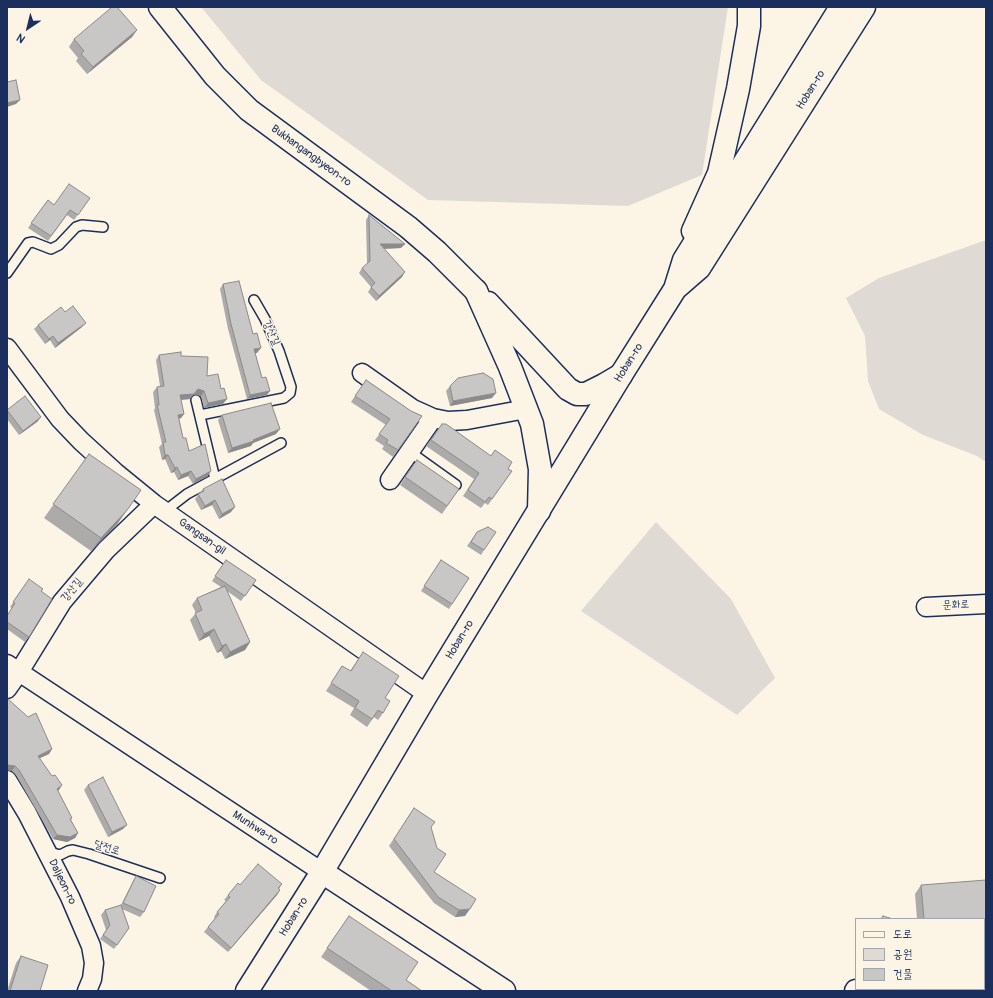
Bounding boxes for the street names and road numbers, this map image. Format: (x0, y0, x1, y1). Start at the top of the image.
street label: Hoban-ro (794, 68, 828, 112)
street label: Bukhangangbyeon-ro (268, 122, 354, 190)
street label: 강산길 (259, 318, 283, 348)
street label: Hoban-ro (612, 341, 646, 385)
street label: Gangsan-gil (176, 516, 228, 558)
street label: 강산길 (59, 576, 85, 604)
street label: 문화로 (943, 598, 969, 612)
street label: Hoban-ro (443, 618, 477, 662)
street label: Munhwa-ro (230, 808, 280, 848)
street label: 달전로 (92, 838, 122, 858)
street label: Daljeon-ro (45, 857, 79, 907)
street label: Hoban-ro (277, 895, 311, 939)

